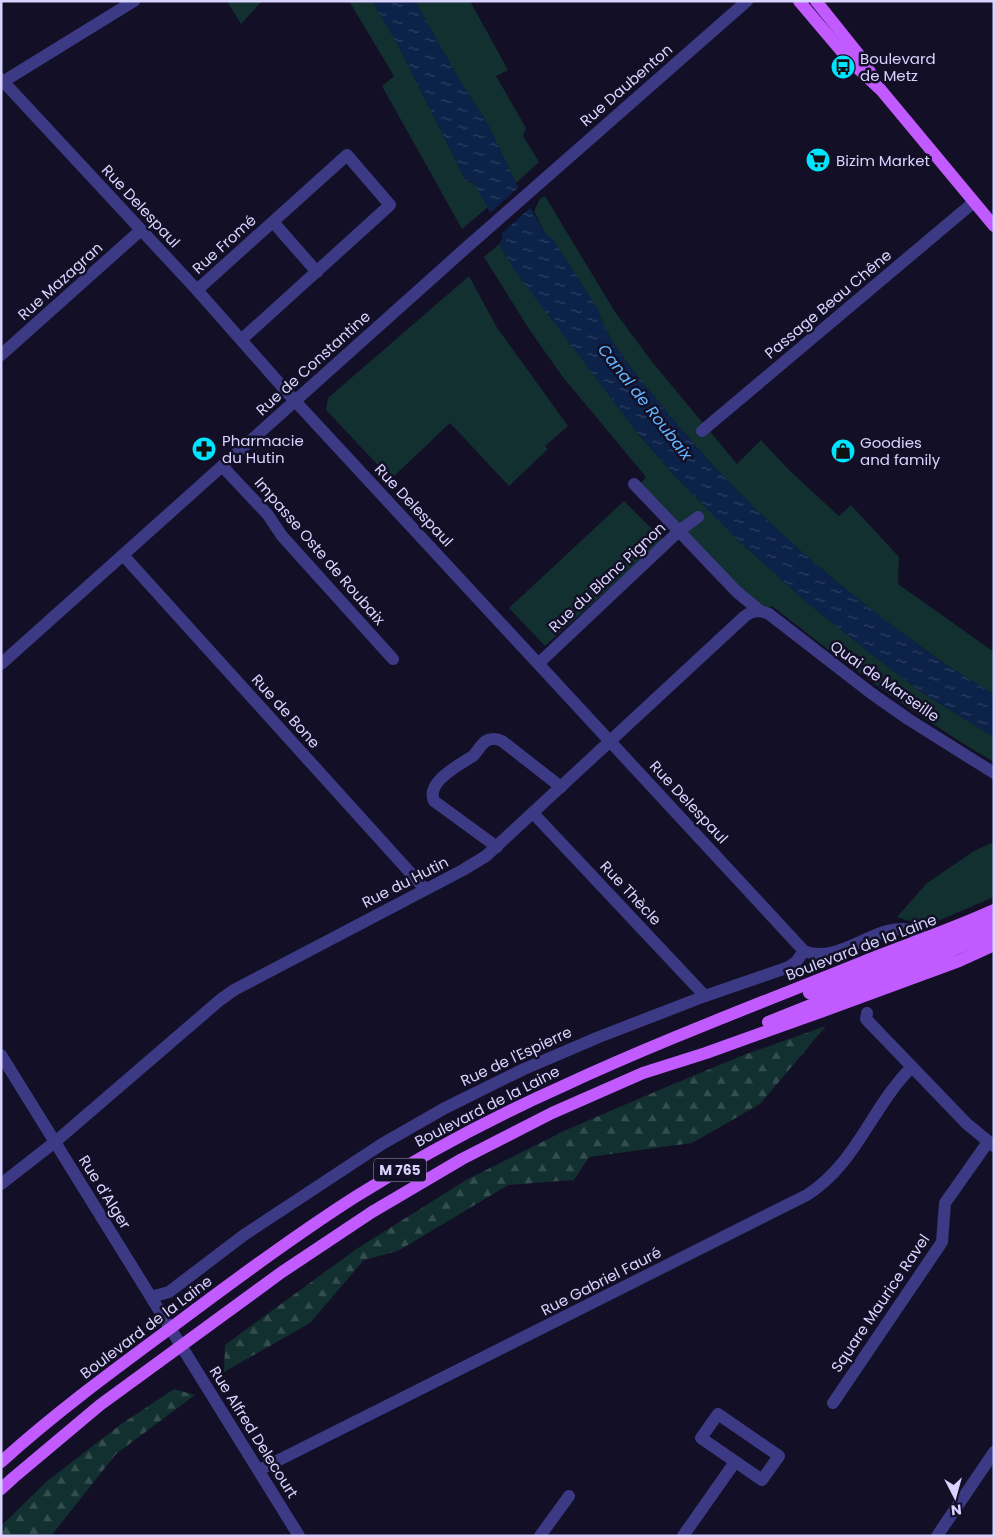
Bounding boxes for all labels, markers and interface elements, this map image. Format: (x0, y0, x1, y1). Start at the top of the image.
street label: Rue Daubenton (575, 39, 677, 131)
place label: Boulevard de Metz (860, 48, 936, 86)
bus stop icon: Boulevard de Metz (830, 54, 856, 80)
supermarket icon: Bizim Market (805, 147, 831, 173)
place label: Bizim Market (836, 150, 930, 171)
street label: Rue Delespaul (97, 160, 185, 252)
street label: Rue Fromé (187, 210, 261, 278)
street label: Rue Mazagran (13, 237, 107, 325)
street label: Passage Beau Chêne (760, 245, 896, 363)
street label: Rue de Constantine (251, 306, 375, 420)
water label: Canal de Roubaix (592, 339, 699, 466)
place label: Pharmacie du Hutin (222, 430, 304, 468)
place label: Goodies and family (860, 432, 941, 470)
pharmacy icon: Pharmacie du Hutin (191, 436, 217, 462)
shop icon: Goodies and family (830, 438, 856, 464)
street label: Rue Delespaul (370, 459, 458, 551)
street label: Impasse Oste de Roubaix (250, 473, 390, 629)
street label: Rue du Blanc Pignon (544, 517, 670, 637)
street label: Quai de Marseille (826, 635, 944, 727)
street label: Rue de Bone (247, 669, 325, 753)
street label: Rue Delespaul (645, 756, 733, 848)
street label: Rue du Hutin (358, 851, 452, 913)
street label: Rue Thècle (596, 856, 666, 930)
street label: Boulevard de la Laine (782, 908, 940, 986)
street label: Rue de l'Espierre (457, 1021, 575, 1091)
street label: Boulevard de la Laine (411, 1060, 563, 1152)
street label: Rue d'Alger (74, 1151, 136, 1233)
road number: M 765 (374, 1158, 426, 1182)
street label: Square Maurice Ravel (826, 1230, 934, 1376)
street label: Rue Gabriel Fauré (537, 1242, 665, 1320)
street label: Boulevard de la Laine (76, 1270, 216, 1384)
street label: Rue Alfred Delecourt (205, 1362, 303, 1502)
north arrow (930, 1472, 980, 1522)
text: N (950, 1499, 963, 1520)

